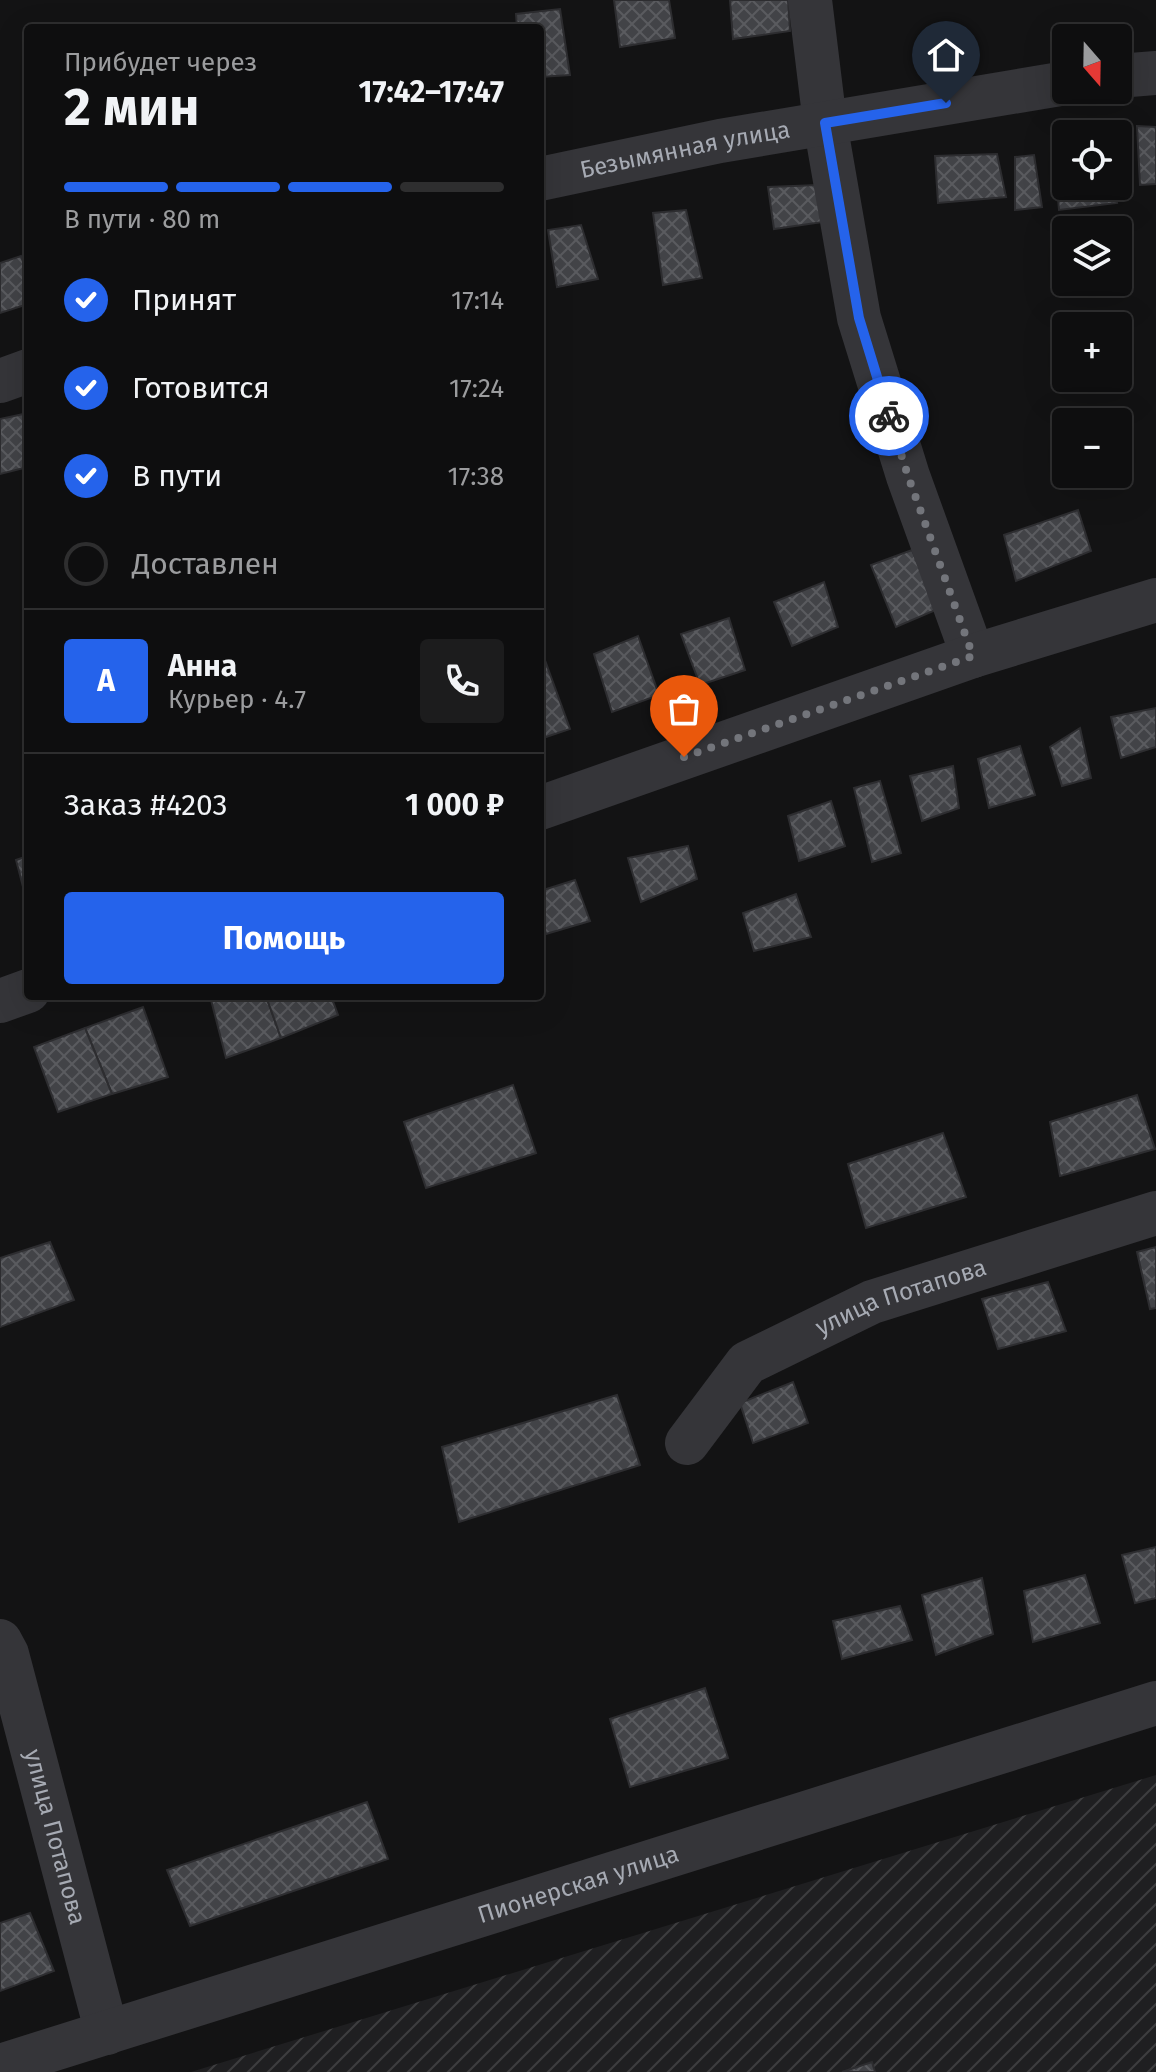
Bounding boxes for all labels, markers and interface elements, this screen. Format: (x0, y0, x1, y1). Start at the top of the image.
pin (912, 21, 980, 103)
north arrow (1052, 24, 1132, 104)
map controls (1052, 24, 1132, 488)
icon: home (924, 33, 968, 77)
text: Прибудет через (64, 47, 257, 78)
text: 17:42–17:47 (358, 74, 504, 110)
text: 2 мин (64, 76, 199, 139)
street label: Безымянная улица (578, 115, 792, 184)
button: locate (1052, 120, 1132, 200)
text: В пути · 80 m (64, 204, 220, 235)
button: layers (1052, 216, 1132, 296)
icon: check (64, 278, 108, 322)
text: Принят (132, 282, 236, 318)
text: 17:14 (451, 285, 504, 316)
button: + (1052, 312, 1132, 392)
icon: check (64, 366, 108, 410)
text: Готовится (132, 370, 270, 406)
text: 17:24 (449, 373, 504, 404)
courier (849, 376, 929, 456)
icon: bike (867, 394, 911, 438)
button: − (1052, 408, 1132, 488)
icon: check (64, 454, 108, 498)
text: В пути (132, 458, 222, 494)
text: 17:38 (447, 461, 504, 492)
text: Доставлен (132, 546, 279, 582)
button: phone (420, 639, 504, 723)
text: Анна (168, 648, 237, 684)
text: А (97, 663, 115, 699)
pin (650, 675, 718, 757)
text: Курьер · 4.7 (168, 684, 306, 715)
icon: bag (662, 687, 706, 731)
text: Заказ #4203 (64, 787, 228, 823)
text: 1 000 ₽ (405, 787, 504, 823)
button: Помощь (64, 892, 504, 984)
street label: улица Потапова (811, 1253, 990, 1341)
street label: улица Потапова (19, 1746, 92, 1928)
street label: Пионерская улица (474, 1840, 682, 1929)

